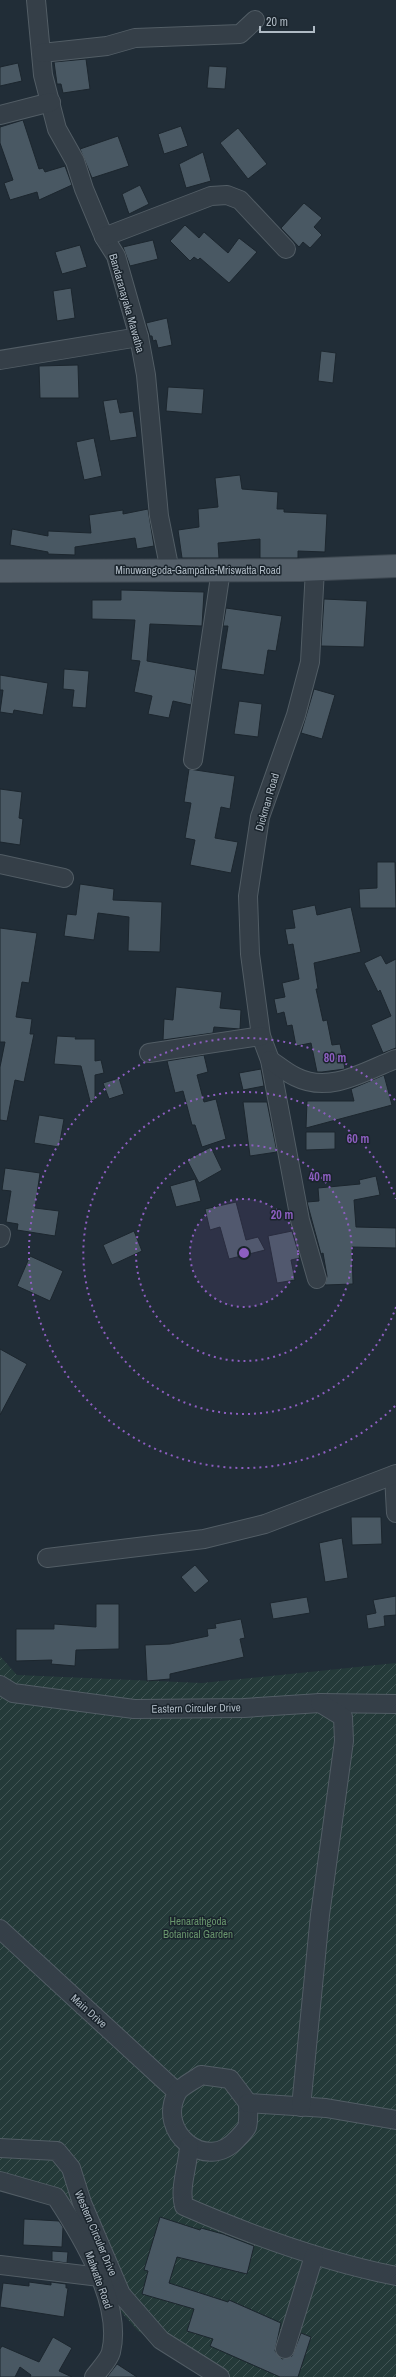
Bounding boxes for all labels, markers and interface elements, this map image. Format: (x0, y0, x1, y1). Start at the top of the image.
scale bar (260, 8, 314, 34)
text: 20 m (266, 14, 288, 30)
street label: Bandaranayaka Mawatha (106, 252, 148, 354)
street label: Minuwangoda-Gampaha-Mriswatta Road (115, 563, 281, 577)
street label: Dickman Road (252, 771, 282, 833)
text: 80 m (324, 1050, 346, 1066)
text: 60 m (347, 1131, 369, 1147)
text: 40 m (309, 1169, 331, 1185)
text: 20 m (271, 1207, 293, 1223)
centre of rings (237, 1246, 251, 1260)
street label: Eastern Circuler Drive (151, 1700, 241, 1716)
park label: Henarathgoda Botanical Garden (163, 1914, 233, 1941)
street label: Main Drive (68, 1991, 110, 2031)
street label: Western Circuler Drive (72, 2188, 120, 2278)
street label: Malwatte Road (82, 2249, 116, 2311)

